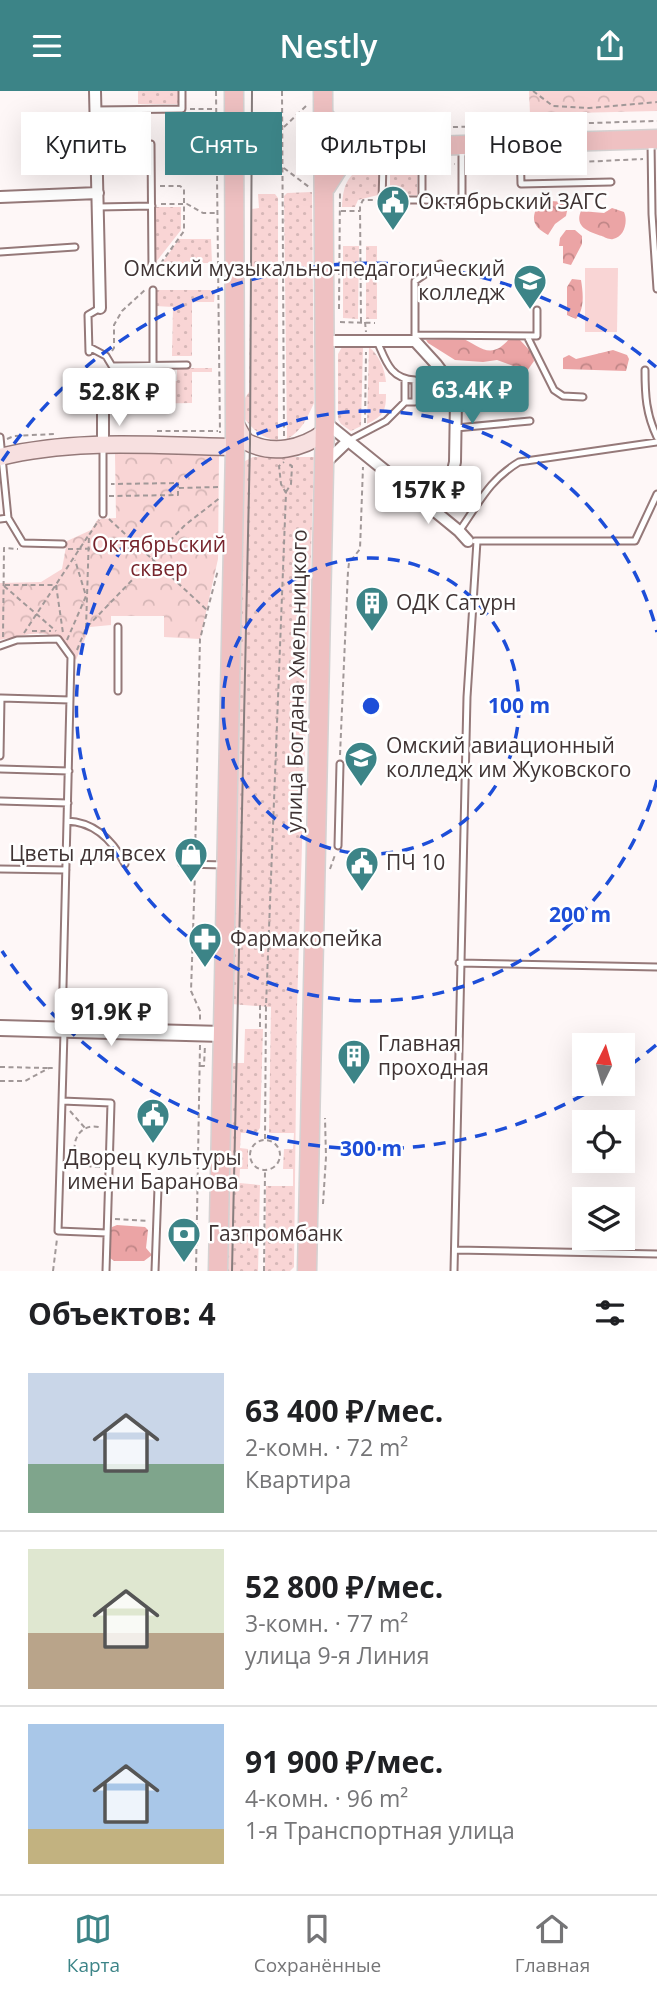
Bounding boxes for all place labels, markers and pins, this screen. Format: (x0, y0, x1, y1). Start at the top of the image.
public building icon: Октябрьский ЗАГС (374, 183, 412, 232)
place label: Октябрьский ЗАГС (418, 187, 607, 215)
place label: Омский музыкально-педагогический колледж (124, 254, 506, 306)
school or university icon: Омский музыкально-педагогический колледж (511, 262, 549, 311)
pin: 63.4K ₽ (407, 367, 537, 426)
pin: 52.8K ₽ (54, 369, 184, 428)
pin: 157K ₽ (371, 467, 485, 526)
building icon: ОДК Сатурн (353, 584, 391, 633)
place label: ОДК Сатурн (396, 588, 516, 616)
centre of rings (359, 694, 383, 718)
place label: Омский авиационный колледж им Жуковского (386, 731, 631, 783)
school or university icon: Омский авиационный колледж им Жуковского (342, 739, 380, 788)
shop icon: Цветы для всех (172, 835, 210, 884)
place label: Цветы для всех (9, 839, 166, 867)
public building icon: ПЧ 10 (343, 844, 381, 893)
place label: ПЧ 10 (386, 848, 445, 876)
pharmacy icon: Фармакопейка (186, 920, 224, 969)
place label: Фармакопейка (230, 924, 383, 952)
pin: 91.9K ₽ (46, 989, 176, 1048)
place label: Главная проходная (378, 1029, 489, 1081)
building icon: Главная проходная (335, 1037, 373, 1086)
public building icon: Дворец культуры имени Баранова (134, 1096, 172, 1145)
place label: Дворец культуры имени Баранова (64, 1143, 242, 1195)
bank icon: Газпромбанк (165, 1215, 203, 1264)
place label: Газпромбанк (208, 1219, 343, 1247)

